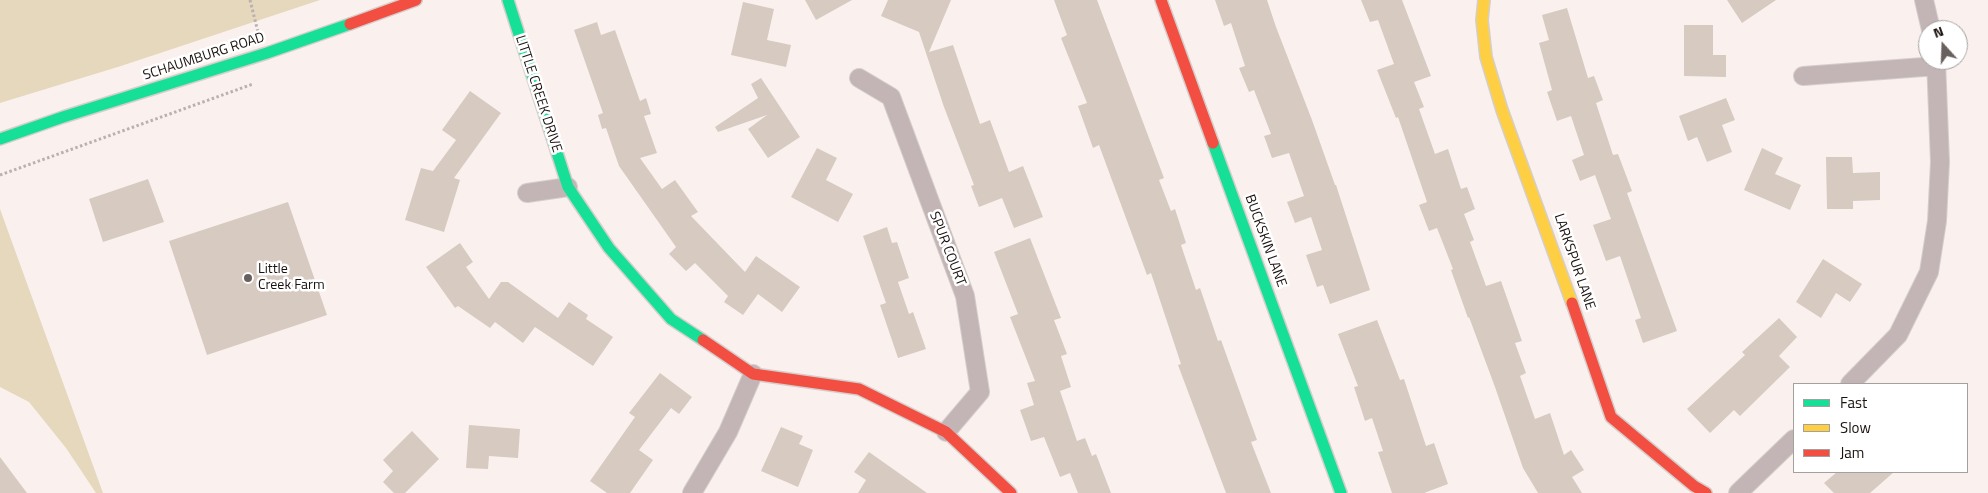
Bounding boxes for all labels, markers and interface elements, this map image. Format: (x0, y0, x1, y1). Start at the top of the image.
north arrow (1918, 20, 1968, 70)
text: N (1930, 20, 1946, 43)
street label: SCHAUMBURG ROAD (141, 29, 267, 85)
street label: LITTLE CREEK DRIVE (511, 33, 565, 155)
street label: BUCKSKIN LANE (1241, 193, 1289, 289)
street label: SPUR COURT (925, 209, 969, 289)
street label: LARKSPUR LANE (1550, 212, 1598, 312)
place label: Little Creek Farm (258, 262, 325, 294)
marker: Little Creek Farm (242, 272, 254, 284)
legend (1793, 383, 1968, 473)
text: Fast (1840, 391, 1867, 414)
text: Slow (1840, 416, 1871, 439)
text: Jam (1840, 441, 1864, 464)

